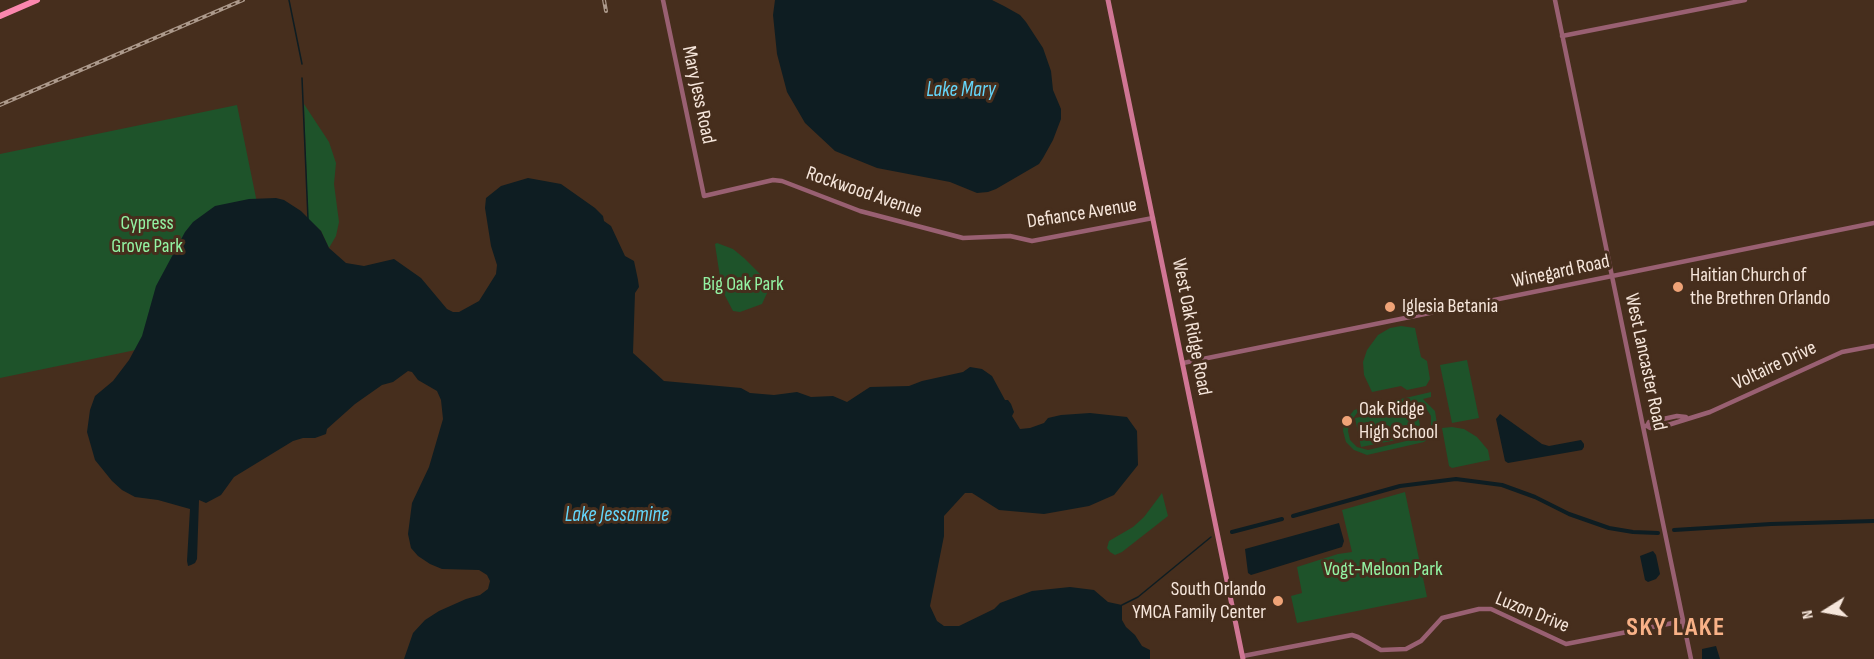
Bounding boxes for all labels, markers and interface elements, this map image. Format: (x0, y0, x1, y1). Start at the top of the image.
street label: Mary Jess Road (676, 44, 720, 146)
water label: Lake Mary (926, 78, 996, 104)
street label: Rockwood Avenue (803, 162, 925, 224)
street label: Defiance Avenue (1025, 193, 1139, 235)
park label: Cypress Grove Park (111, 212, 183, 259)
street label: Winegard Road (1510, 250, 1612, 294)
street label: West Oak Ridge Road (1166, 256, 1216, 398)
place label: Haitian Church of the Brethren Orlando (1690, 264, 1830, 311)
park label: Big Oak Park (702, 273, 784, 297)
marker: Haitian Church of the Brethren Orlando (1671, 280, 1685, 294)
street label: West Lancaster Road (1619, 291, 1671, 433)
place label: Iglesia Betania (1402, 295, 1498, 319)
marker: Iglesia Betania (1383, 300, 1397, 314)
street label: Voltaire Drive (1729, 336, 1821, 396)
place label: Oak Ridge High School (1359, 398, 1438, 445)
marker: Oak Ridge High School (1340, 414, 1354, 428)
water label: Lake Jessamine (565, 503, 669, 529)
park label: Vogt-Meloon Park (1323, 558, 1443, 582)
place label: South Orlando YMCA Family Center (1132, 578, 1266, 625)
north arrow (1796, 581, 1856, 641)
street label: Luzon Drive (1492, 587, 1572, 639)
marker: South Orlando YMCA Family Center (1271, 594, 1285, 608)
text: N (1798, 609, 1818, 621)
district label: SKY LAKE (1626, 612, 1726, 644)

